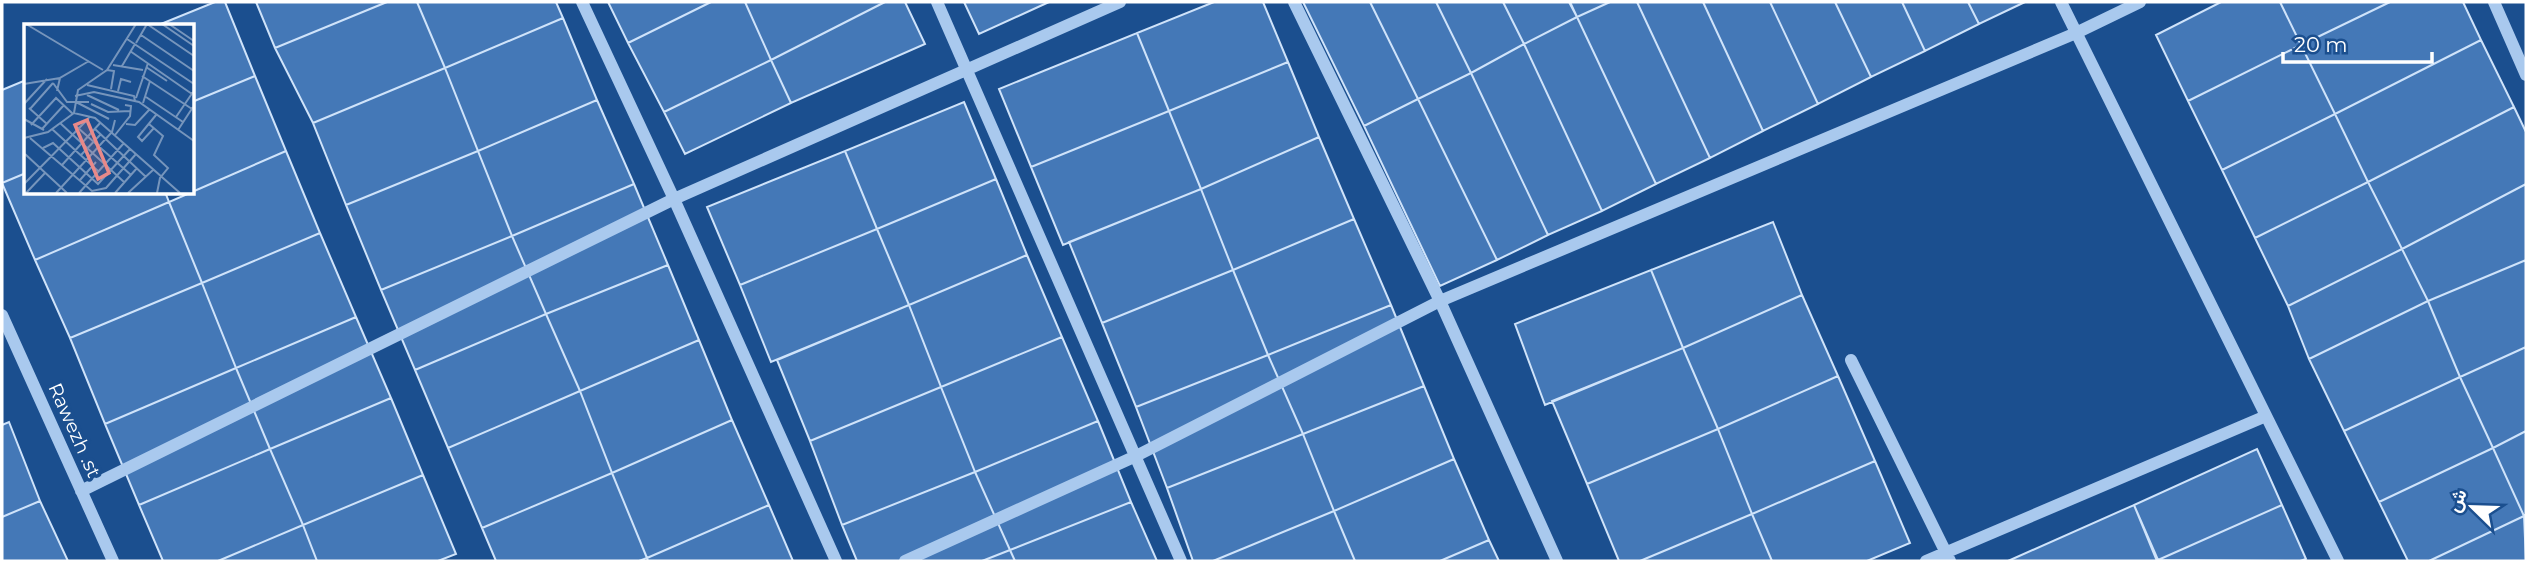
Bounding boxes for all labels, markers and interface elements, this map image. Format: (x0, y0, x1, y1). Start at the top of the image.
scale bar (2283, 21, 2432, 65)
inset map (24, 24, 194, 194)
text: 20 m (2294, 32, 2348, 57)
street label: Rawezh .st (43, 379, 106, 481)
north arrow (2437, 472, 2507, 542)
text: ش (2442, 485, 2472, 516)

